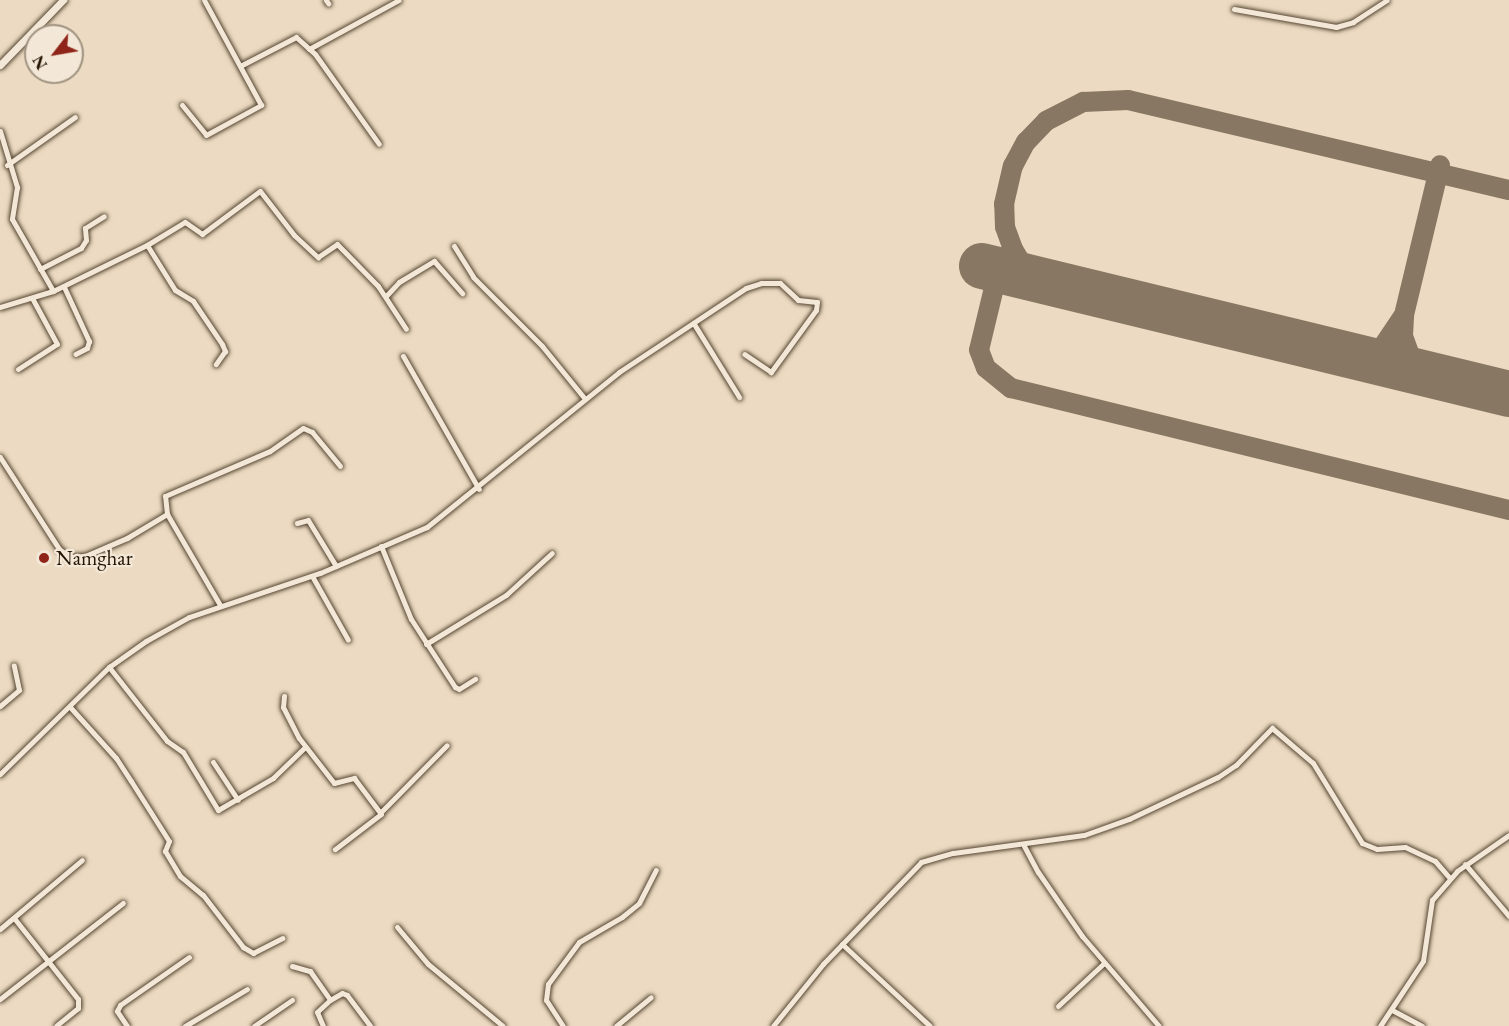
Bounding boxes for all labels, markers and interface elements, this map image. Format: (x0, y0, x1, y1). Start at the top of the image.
north arrow (24, 24, 84, 84)
text: N (28, 52, 52, 73)
place label: Namghar (56, 545, 133, 571)
marker: Namghar (37, 551, 51, 565)

